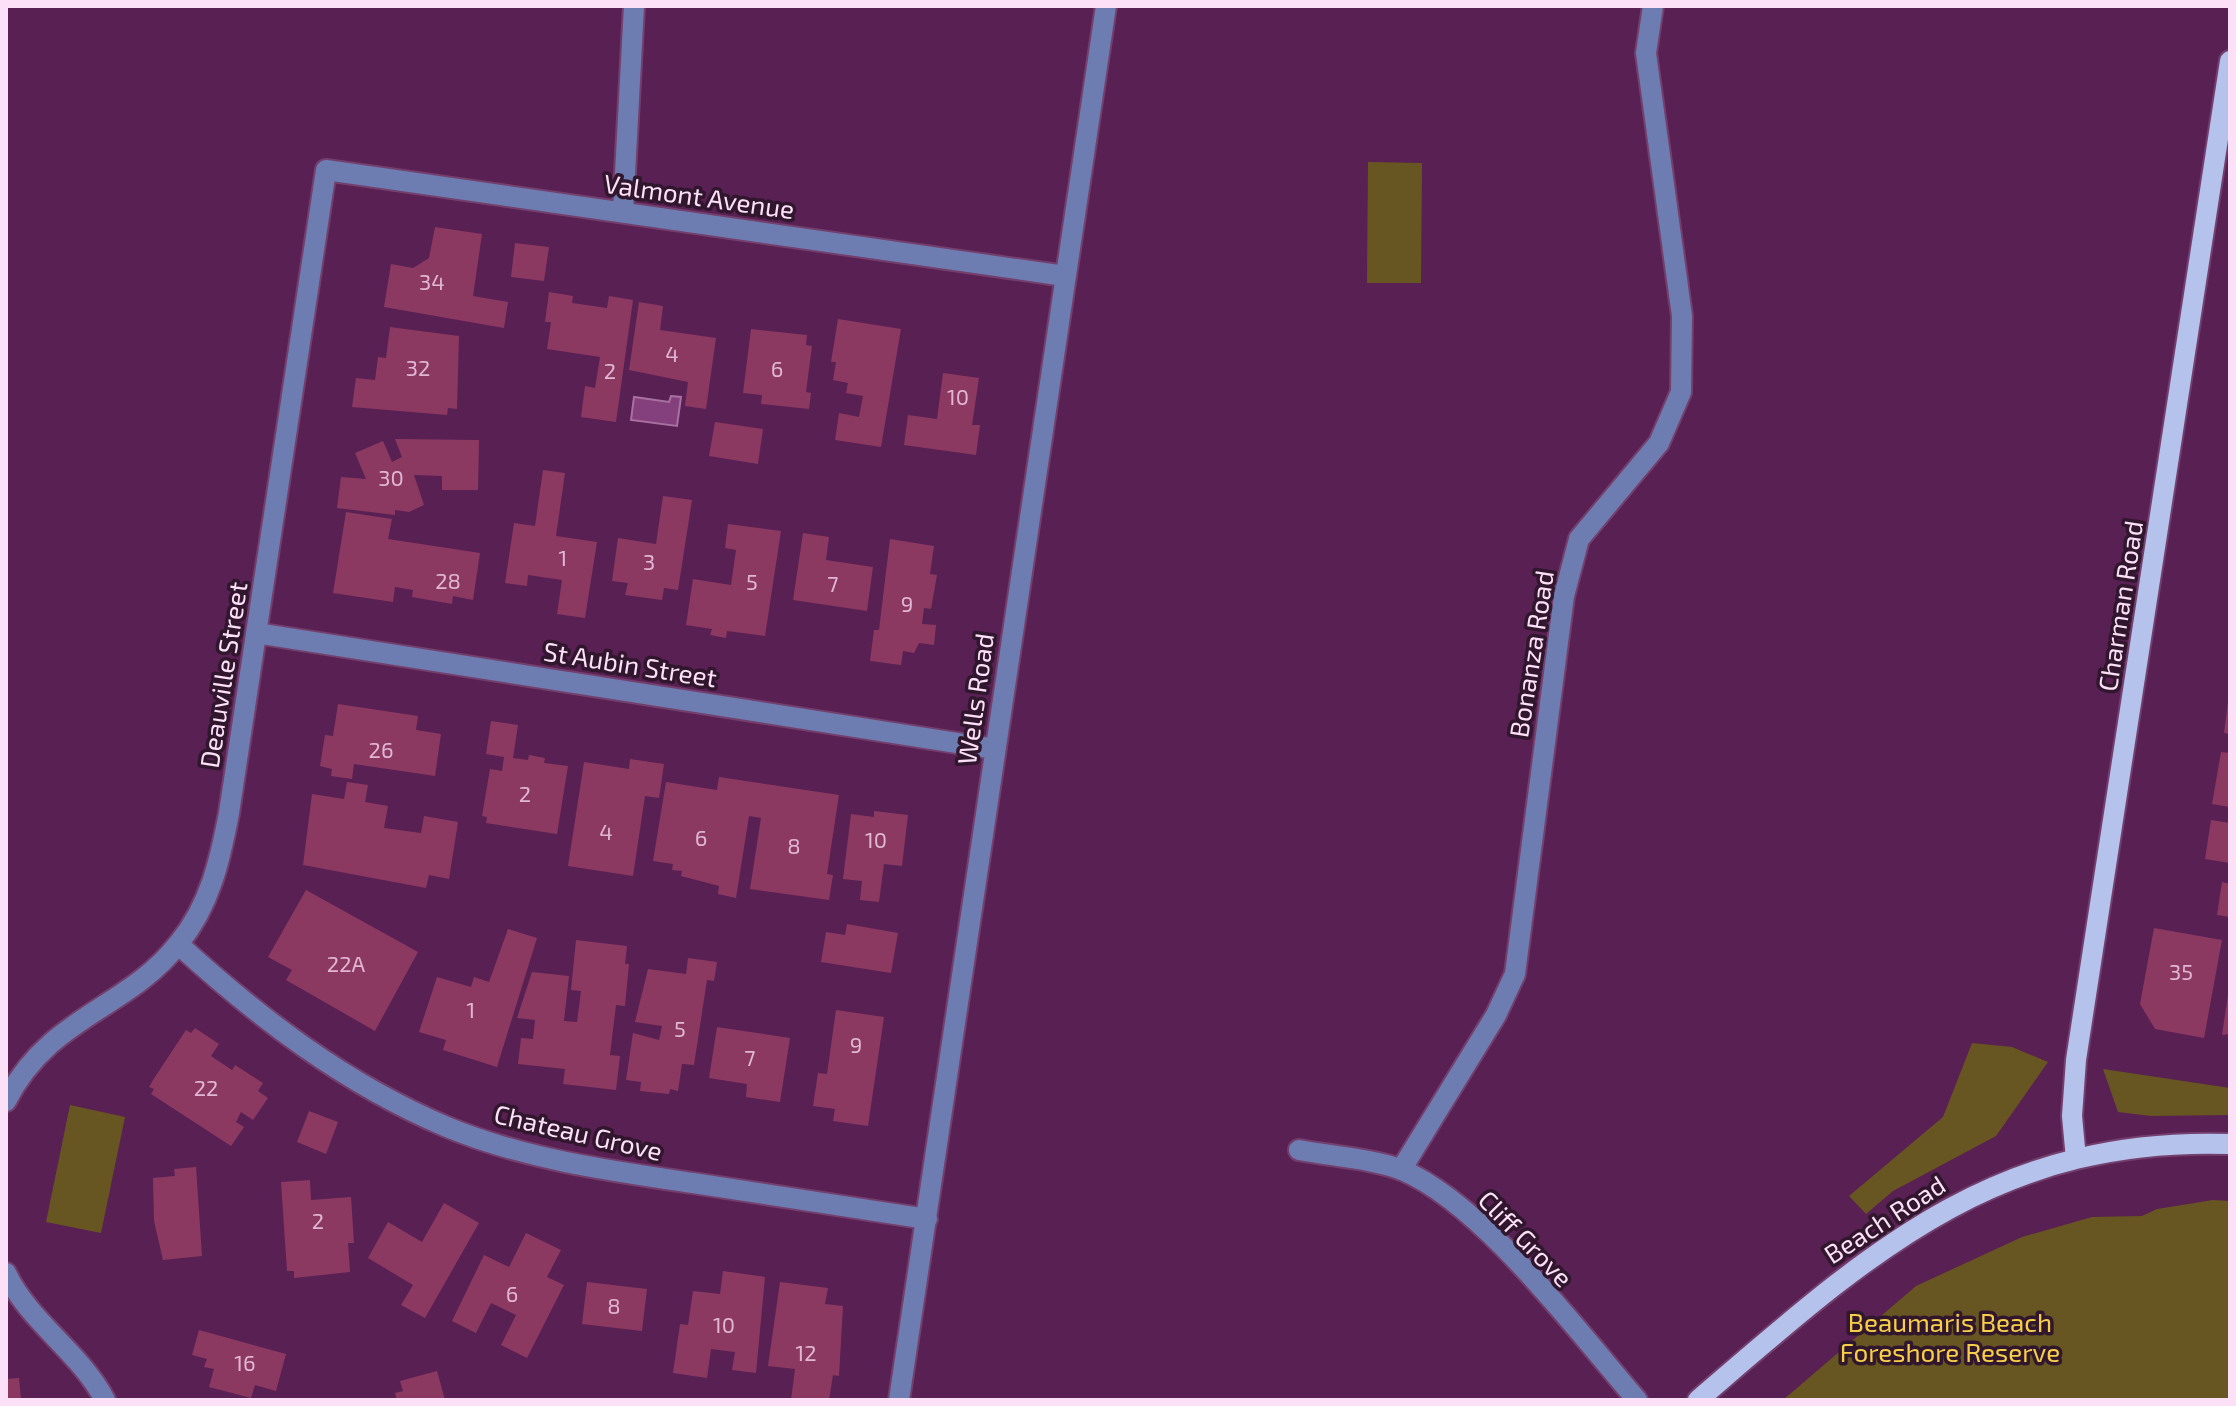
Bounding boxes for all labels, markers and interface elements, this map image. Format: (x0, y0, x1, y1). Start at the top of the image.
street label: Valmont Avenue (602, 167, 796, 224)
house number: 34 (419, 268, 445, 294)
house number: 4 (665, 340, 679, 366)
house number: 32 (406, 354, 430, 380)
house number: 6 (771, 355, 783, 381)
house number: 2 (604, 357, 616, 383)
house number: 10 (947, 383, 969, 409)
house number: 30 (378, 464, 404, 490)
street label: Charman Road (2091, 518, 2148, 693)
house number: 1 (559, 544, 567, 570)
house number: 3 (643, 548, 655, 574)
house number: 28 (435, 567, 461, 593)
house number: 5 (746, 568, 758, 594)
street label: Bonanza Road (1502, 568, 1559, 739)
house number: 7 (827, 570, 839, 596)
street label: Deauville Street (193, 579, 253, 770)
house number: 9 (901, 590, 913, 616)
street label: Wells Road (950, 631, 999, 767)
street label: St Aubin Street (541, 635, 719, 693)
house number: 26 (369, 736, 393, 762)
house number: 2 (519, 780, 531, 806)
house number: 4 (599, 818, 613, 844)
house number: 6 (695, 824, 707, 850)
house number: 10 (865, 826, 887, 852)
house number: 8 (787, 832, 801, 858)
house number: 22A (327, 950, 366, 976)
house number: 35 (2169, 958, 2193, 984)
house number: 1 (467, 996, 475, 1022)
house number: 5 (674, 1015, 686, 1041)
house number: 9 (850, 1031, 862, 1057)
house number: 7 (744, 1044, 756, 1070)
house number: 22 (194, 1074, 218, 1100)
street label: Chateau Grove (491, 1097, 665, 1166)
street label: Beach Road (1818, 1168, 1950, 1269)
street label: Cliff Grove (1473, 1183, 1580, 1293)
house number: 2 (312, 1207, 324, 1233)
house number: 6 (506, 1280, 518, 1306)
house number: 8 (607, 1292, 621, 1318)
park label: Beaumaris Beach Foreshore Reserve (1840, 1306, 2060, 1367)
house number: 10 (713, 1311, 735, 1337)
house number: 12 (795, 1339, 817, 1365)
house number: 16 (234, 1349, 256, 1375)

